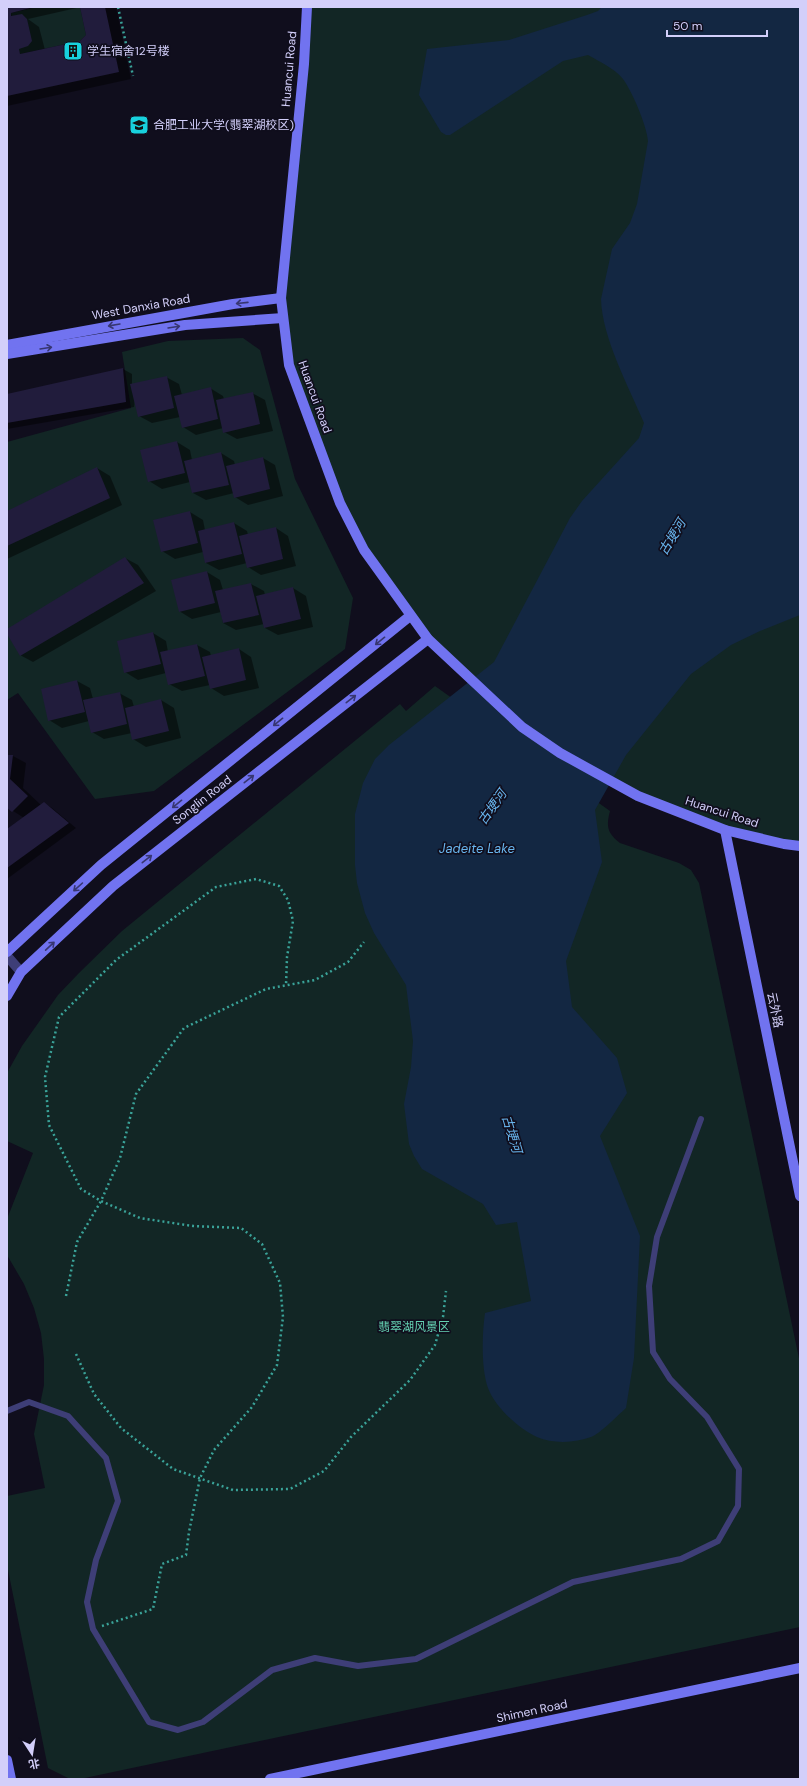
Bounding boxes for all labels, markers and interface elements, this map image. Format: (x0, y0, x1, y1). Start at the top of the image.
scale bar (667, 12, 767, 38)
text: 50 m (673, 18, 702, 34)
street label: Huancui Road (278, 30, 300, 108)
building icon: 学生宿舍12号楼 (62, 40, 84, 62)
place label: 学生宿舍12号楼 (87, 43, 170, 59)
school or university icon: 合肥工业大学(翡翠湖校区) (128, 114, 150, 136)
place label: 合肥工业大学(翡翠湖校区) (153, 117, 294, 133)
street label: West Danxia Road (91, 290, 191, 324)
one-way arrow (236, 299, 249, 306)
one-way arrow (108, 322, 121, 330)
one-way arrow (167, 323, 180, 331)
one-way arrow (39, 344, 52, 352)
street label: Huancui Road (294, 358, 336, 436)
water label: 古埂河 (655, 513, 691, 558)
one-way arrow (375, 636, 385, 645)
one-way arrow (346, 695, 357, 703)
one-way arrow (273, 717, 284, 726)
street label: Songlin Road (169, 772, 235, 828)
one-way arrow (244, 775, 255, 784)
water label: 古埂河 (474, 784, 512, 828)
street label: Huancui Road (683, 793, 761, 831)
one-way arrow (172, 799, 183, 808)
water label: Jadeite Lake (439, 840, 515, 857)
one-way arrow (141, 855, 152, 864)
one-way arrow (73, 882, 83, 892)
one-way arrow (44, 941, 55, 950)
street label: 云外路 (763, 991, 787, 1029)
water label: 古埂河 (498, 1113, 527, 1158)
park label: 翡翠湖风景区 (378, 1319, 450, 1335)
street label: Shimen Road (495, 1696, 569, 1726)
north arrow (12, 1734, 52, 1774)
text: 北 (27, 1756, 41, 1772)

